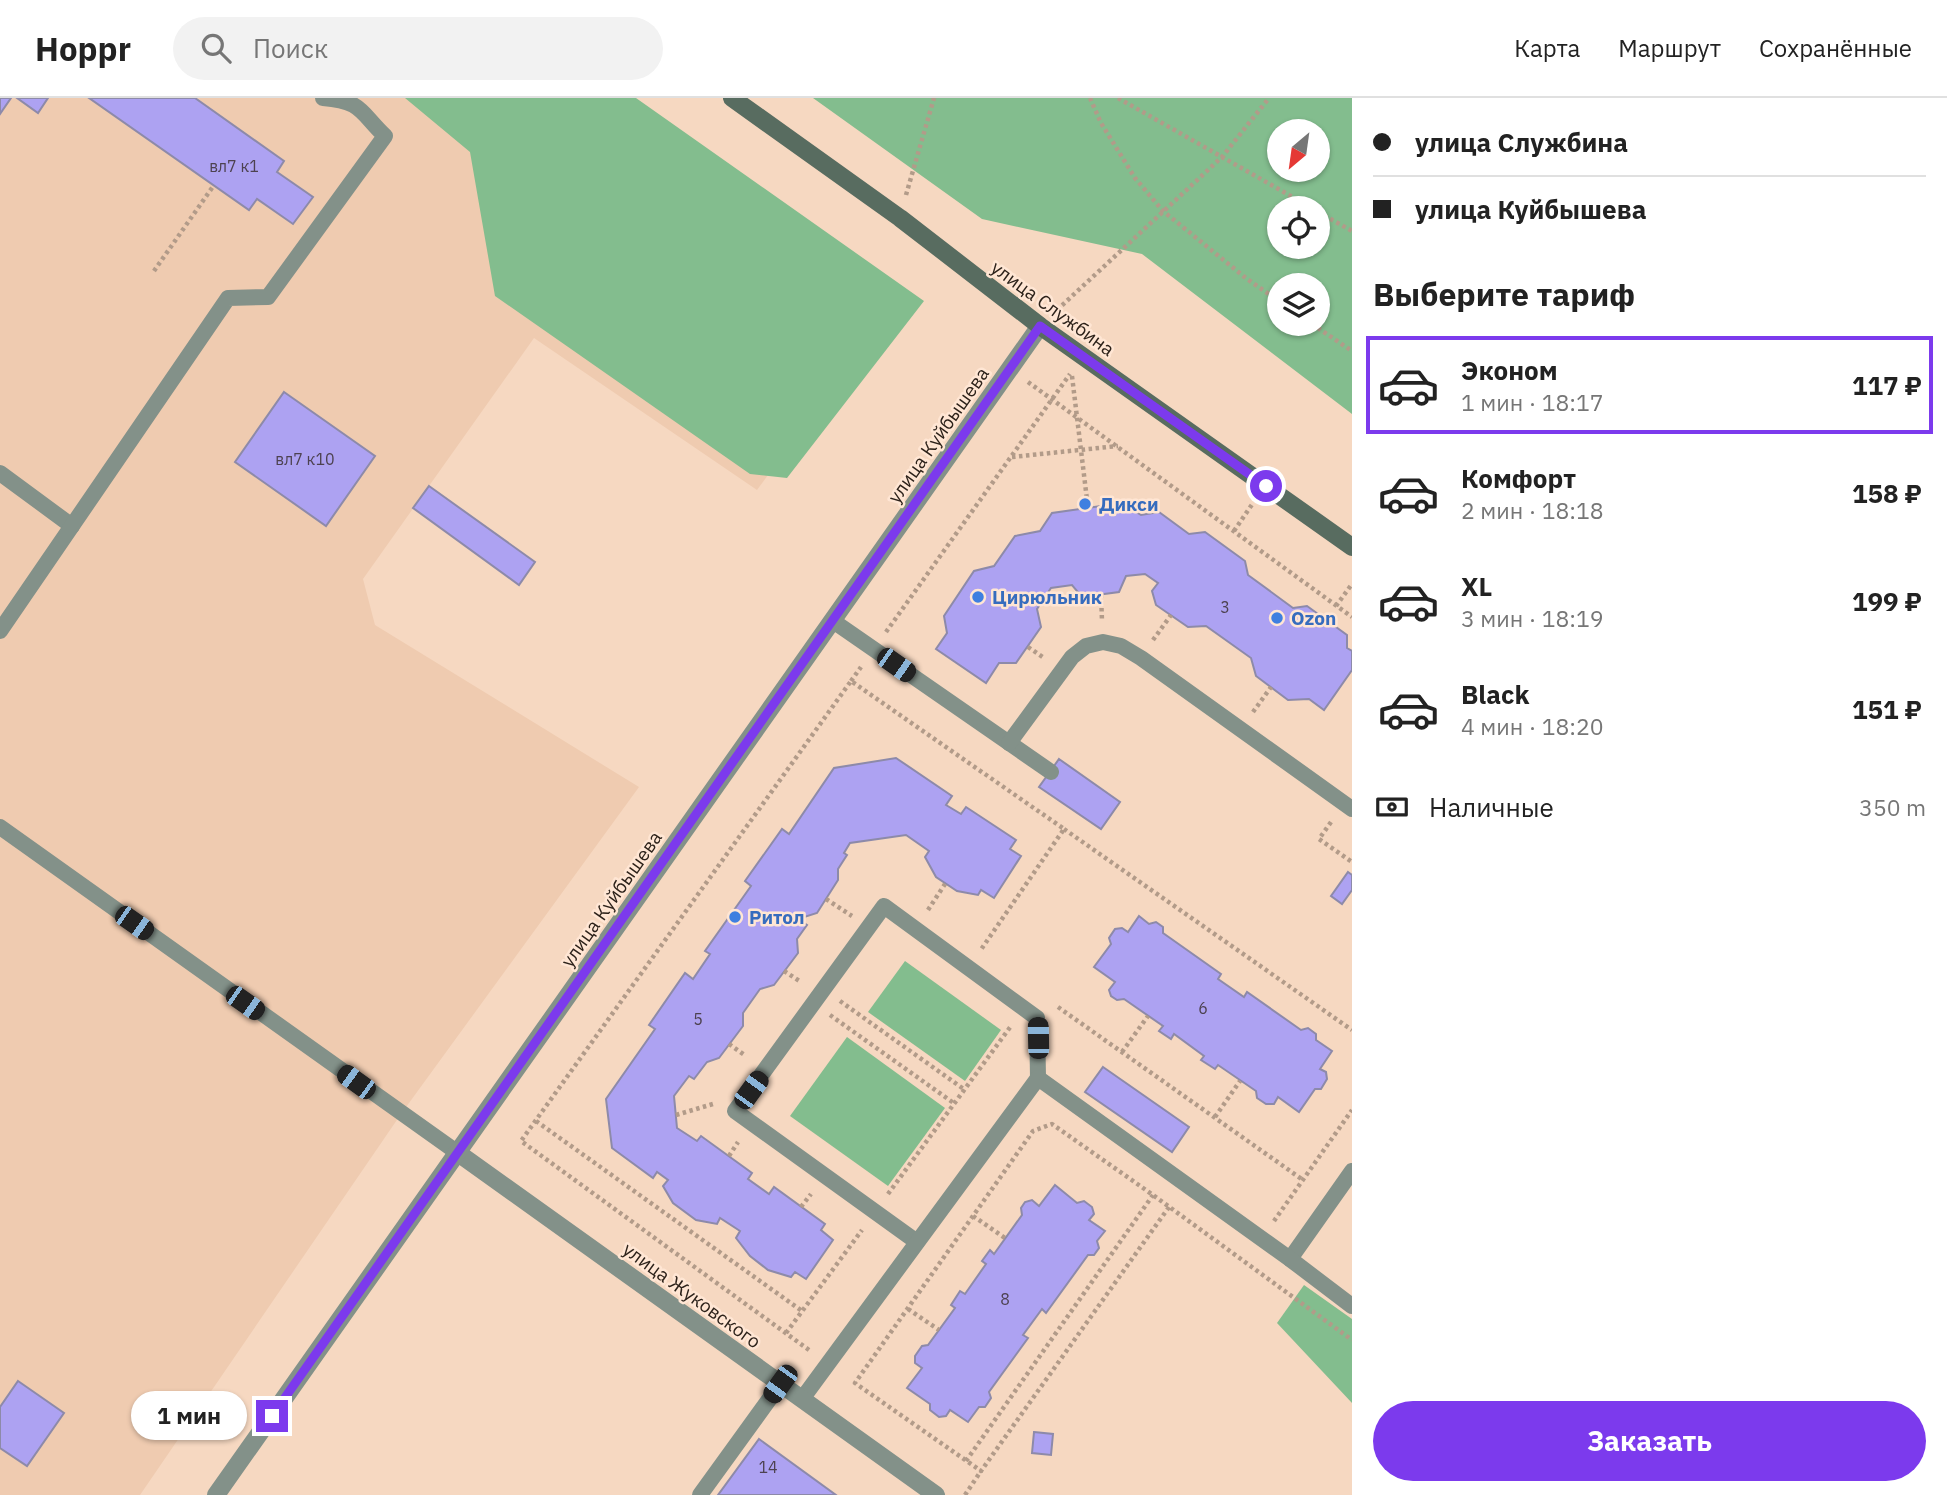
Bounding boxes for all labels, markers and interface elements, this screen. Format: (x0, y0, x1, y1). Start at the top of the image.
search box (173, 17, 663, 80)
text: Hoppr (35, 27, 131, 70)
icon: search (197, 29, 235, 67)
text: Поиск (253, 31, 328, 65)
text: Карта (1514, 32, 1580, 64)
text: Маршрут (1618, 32, 1721, 64)
text: Сохранённые (1759, 32, 1912, 64)
north arrow (1267, 119, 1330, 182)
map controls (1267, 119, 1330, 336)
text: улица Службина (1415, 125, 1628, 159)
house number: вл7 к1 (209, 156, 259, 176)
text: улица Куйбышева (1415, 192, 1646, 226)
button: locate (1267, 196, 1330, 259)
street label: улица Службина (986, 255, 1120, 361)
button: layers (1267, 273, 1330, 336)
text: Выберите тариф (1373, 273, 1635, 315)
text: Эконом (1461, 353, 1558, 387)
icon: car (1377, 354, 1440, 417)
street label: улица Куйбышева (882, 362, 994, 508)
text: 117 ₽ (1852, 368, 1922, 402)
text: 1 мин · 18:17 (1461, 387, 1604, 417)
house number: вл7 к10 (275, 449, 335, 469)
text: Комфорт (1461, 461, 1576, 495)
icon: car (1377, 462, 1440, 525)
route start (1250, 470, 1282, 502)
text: 158 ₽ (1852, 476, 1922, 510)
place label: Дикси (1099, 492, 1159, 516)
text: 2 мин · 18:18 (1461, 495, 1604, 525)
marker: Дикси (1077, 496, 1093, 512)
text: XL (1461, 569, 1492, 603)
icon: car (1377, 570, 1440, 633)
text: 199 ₽ (1852, 584, 1922, 618)
place label: Цирюльник (992, 585, 1102, 609)
marker: Цирюльник (970, 589, 986, 605)
house number: 3 (1220, 597, 1230, 617)
text: 3 мин · 18:19 (1461, 603, 1604, 633)
place label: Ozon (1291, 606, 1336, 630)
marker: Ozon (1269, 610, 1285, 626)
car (873, 644, 920, 686)
text: Black (1461, 677, 1529, 711)
icon: car (1377, 678, 1440, 741)
text: 151 ₽ (1852, 692, 1922, 726)
text: 4 мин · 18:20 (1461, 711, 1604, 741)
icon: cash (1373, 788, 1411, 826)
text: Наличные (1429, 790, 1554, 824)
text: 350 m (1859, 792, 1926, 822)
street label: улица Куйбышева (555, 826, 667, 972)
car (111, 902, 158, 944)
place label: Ритол (749, 905, 805, 929)
marker: Ритол (727, 909, 743, 925)
car (222, 982, 269, 1024)
house number: 6 (1198, 998, 1208, 1018)
house number: 5 (693, 1009, 703, 1029)
car (1028, 1017, 1049, 1059)
car (333, 1061, 380, 1103)
car (731, 1067, 772, 1113)
street label: улица Жуковского (618, 1237, 766, 1353)
house number: 8 (1000, 1289, 1010, 1309)
car (760, 1361, 801, 1407)
callout: 1 мин (132, 1392, 247, 1440)
text: 1 мин (157, 1400, 221, 1430)
route end (256, 1400, 288, 1432)
button: Заказать (1373, 1401, 1926, 1481)
house number: 14 (758, 1457, 778, 1477)

